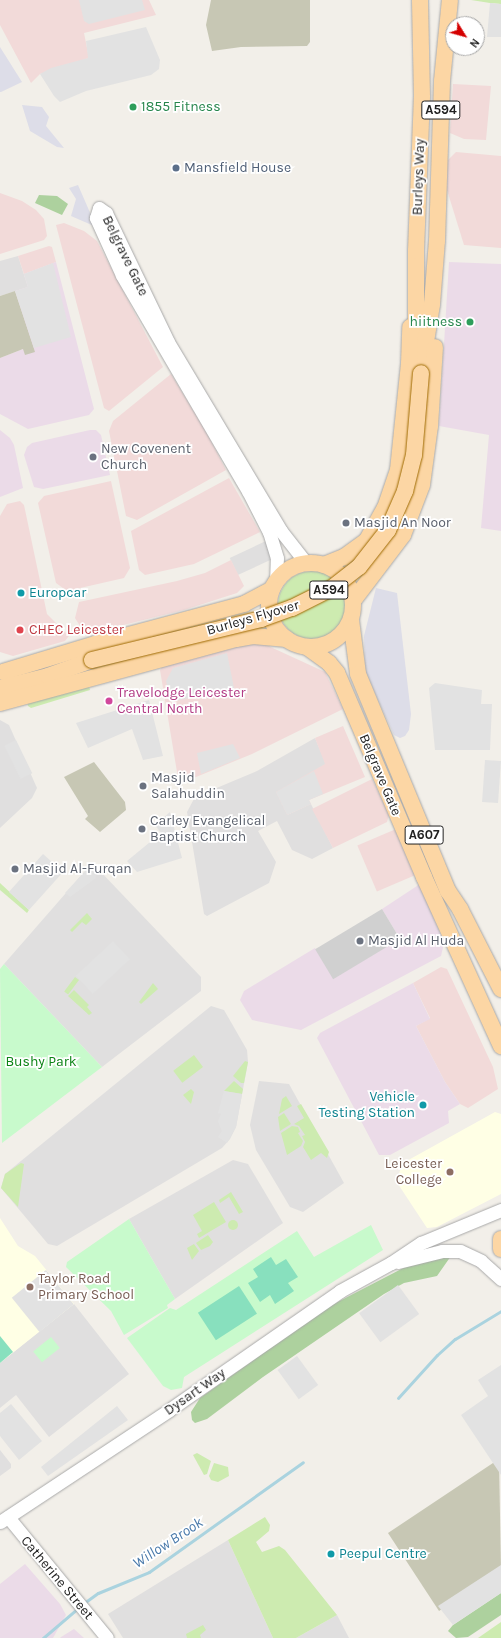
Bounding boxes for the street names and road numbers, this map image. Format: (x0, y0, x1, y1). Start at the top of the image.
road number: A594 (421, 99, 461, 121)
street label: Burleys Way (409, 138, 429, 216)
street label: Belgrave Gate (98, 213, 152, 299)
road number: A594 (309, 579, 349, 601)
street label: Burleys Flyover (205, 597, 301, 639)
street label: Belgrave Gate (355, 732, 405, 818)
road number: A607 (404, 824, 444, 846)
street label: Dysart Way (161, 1365, 229, 1419)
street label: Catherine Street (17, 1533, 97, 1623)

